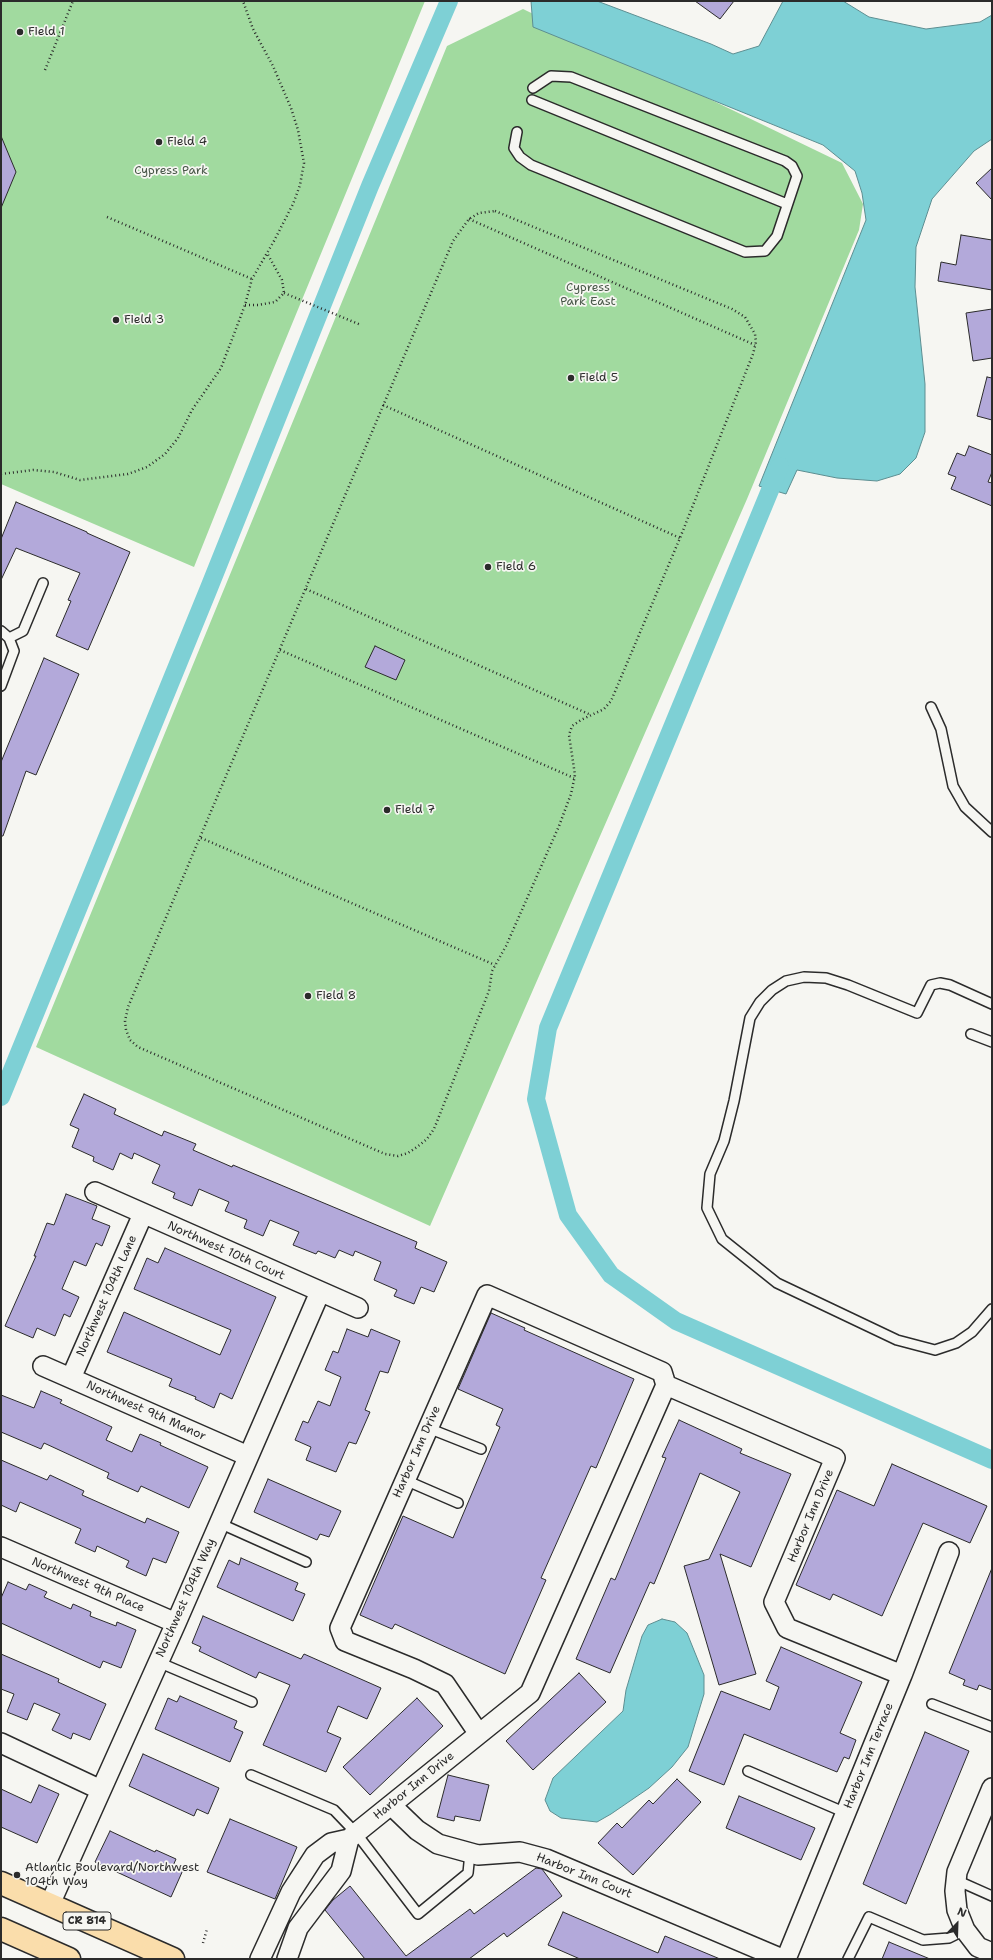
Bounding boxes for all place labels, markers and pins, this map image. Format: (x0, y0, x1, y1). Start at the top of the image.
place label: Field 1 (28, 25, 65, 39)
marker: Field 1 (15, 27, 25, 37)
place label: Field 4 (167, 135, 207, 149)
marker: Field 4 (154, 137, 164, 147)
place label: Field 3 (124, 313, 164, 327)
marker: Field 3 (111, 315, 121, 325)
place label: Field 5 (579, 371, 618, 385)
marker: Field 5 (566, 373, 576, 383)
place label: Field 6 (496, 560, 536, 574)
marker: Field 6 (483, 562, 493, 572)
place label: Field 7 (395, 803, 435, 817)
marker: Field 7 (382, 805, 392, 815)
place label: Field 8 (316, 989, 356, 1003)
marker: Field 8 (303, 991, 313, 1001)
place label: Atlantic Boulevard/Northwest 104th Way (25, 1861, 199, 1889)
marker: Atlantic Boulevard/Northwest 104th Way (12, 1870, 22, 1880)

